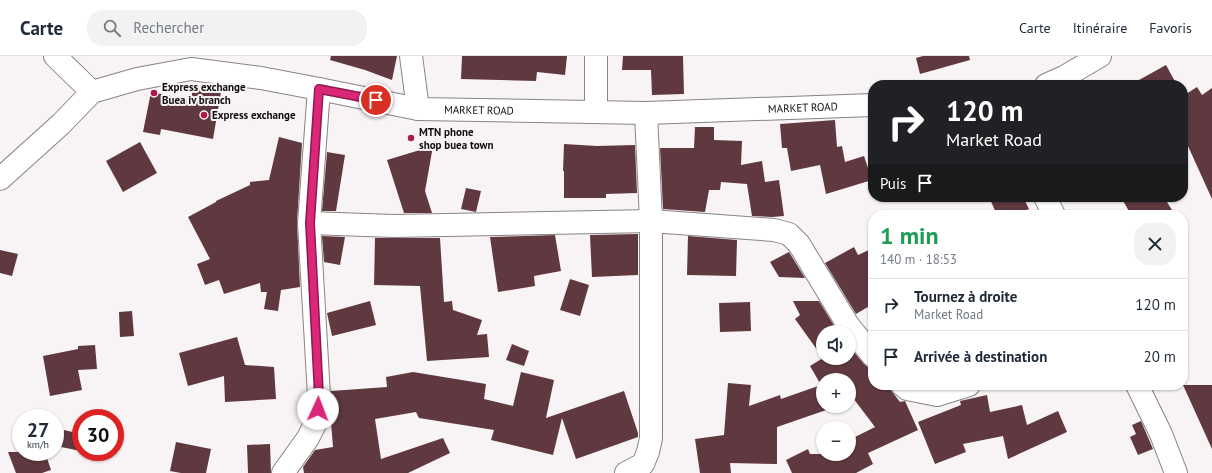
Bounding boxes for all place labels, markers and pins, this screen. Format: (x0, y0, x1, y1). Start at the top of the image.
place label: Express exchange Buea iv branch (162, 80, 246, 107)
pin (359, 83, 393, 117)
marker: Express exchange Buea iv branch (149, 88, 159, 98)
place label: Express exchange (212, 108, 296, 122)
marker: Express exchange (199, 110, 209, 120)
place label: MTN phone shop buea town (419, 125, 493, 152)
marker: MTN phone shop buea town (406, 133, 416, 143)

